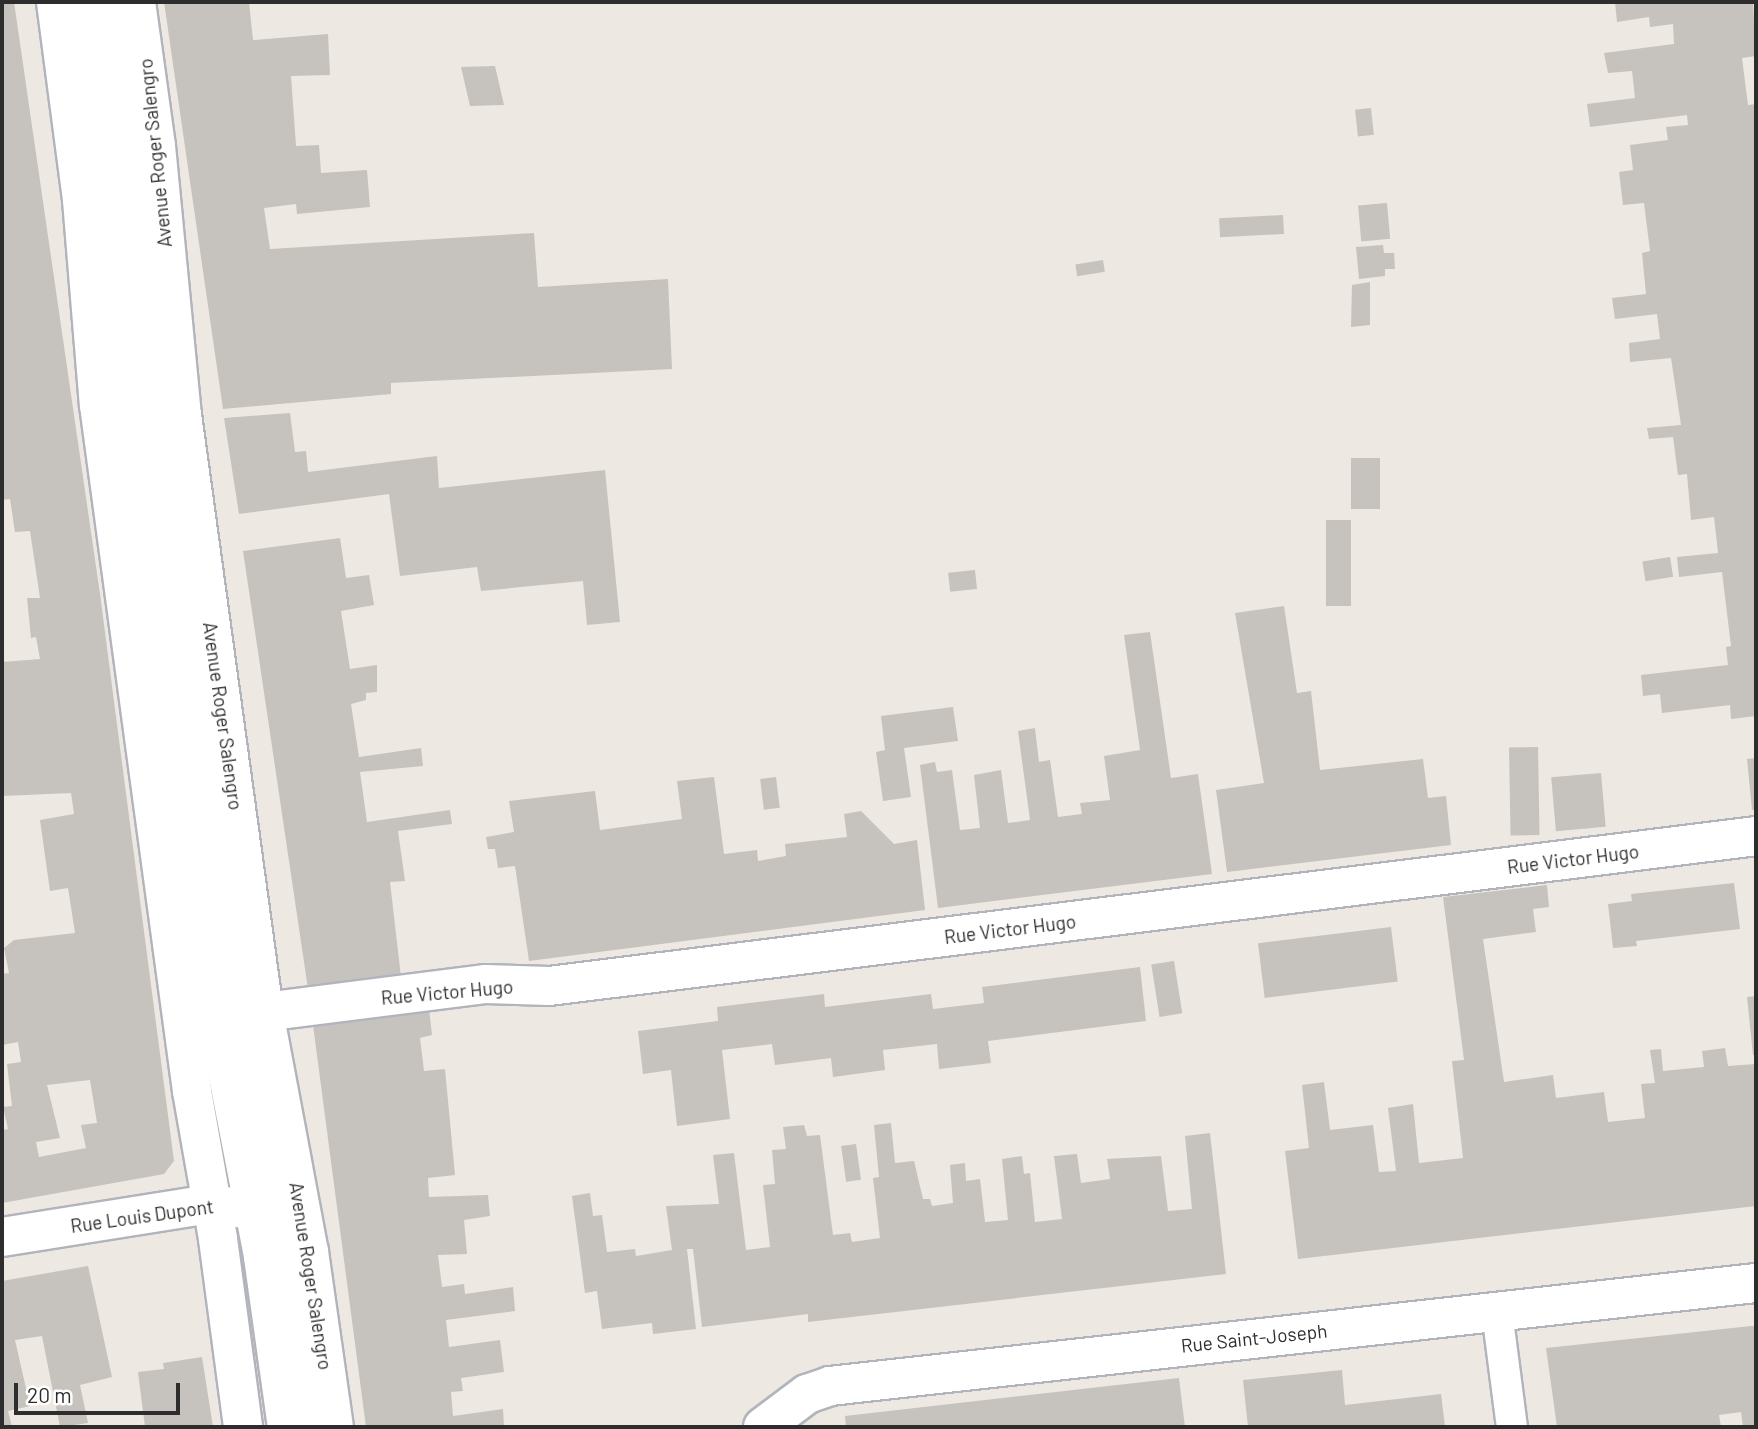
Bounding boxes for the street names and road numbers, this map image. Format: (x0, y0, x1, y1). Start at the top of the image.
street label: Avenue Roger Salengro (134, 57, 176, 249)
street label: Avenue Roger Salengro (198, 620, 248, 812)
street label: Rue Victor Hugo (1506, 840, 1640, 878)
street label: Rue Victor Hugo (943, 910, 1077, 948)
street label: Rue Victor Hugo (380, 975, 514, 1009)
street label: Avenue Roger Salengro (285, 1180, 337, 1372)
street label: Rue Louis Dupont (69, 1195, 215, 1237)
street label: Rue Saint-Joseph (1180, 1319, 1328, 1357)

